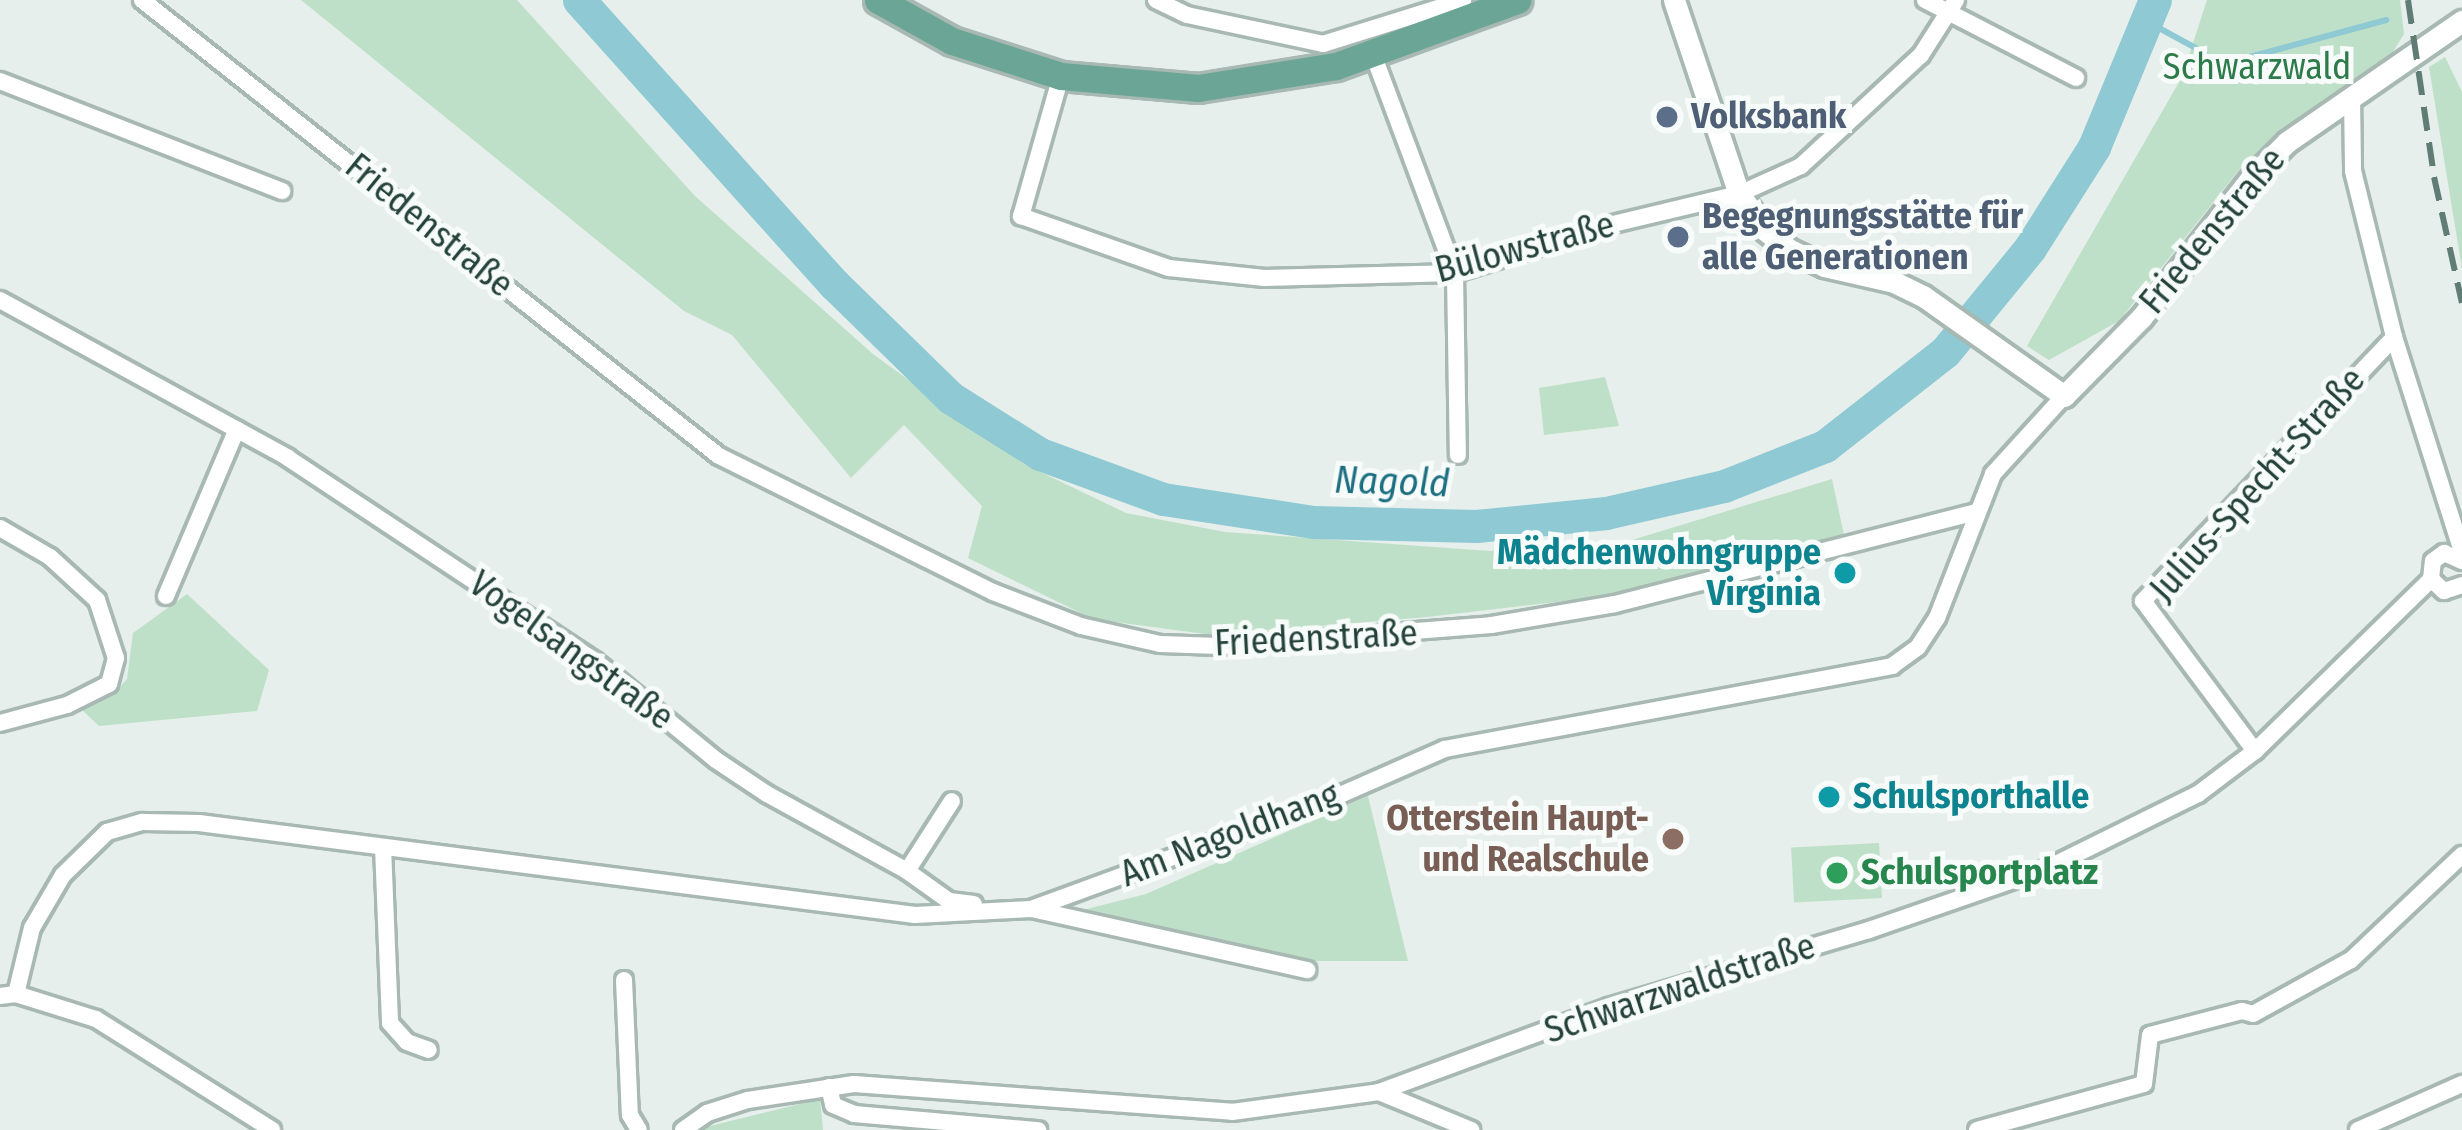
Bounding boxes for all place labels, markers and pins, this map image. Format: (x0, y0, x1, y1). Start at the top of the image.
place label: Volksbank (1691, 95, 1846, 139)
marker: Volksbank (1654, 104, 1680, 130)
place label: Begegnungsstätte für alle Generationen (1702, 194, 2023, 279)
marker: Begegnungsstätte für alle Generationen (1665, 224, 1691, 250)
place label: Mädchenwohngruppe Virginia (1497, 530, 1821, 615)
marker: Mädchenwohngruppe Virginia (1832, 560, 1858, 586)
place label: Schulsporthalle (1853, 775, 2089, 819)
marker: Schulsporthalle (1816, 784, 1842, 810)
place label: Otterstein Haupt- und Realschule (1386, 796, 1649, 881)
marker: Otterstein Haupt- und Realschule (1660, 826, 1686, 852)
place label: Schulsportplatz (1861, 851, 2098, 895)
marker: Schulsportplatz (1824, 860, 1850, 886)

